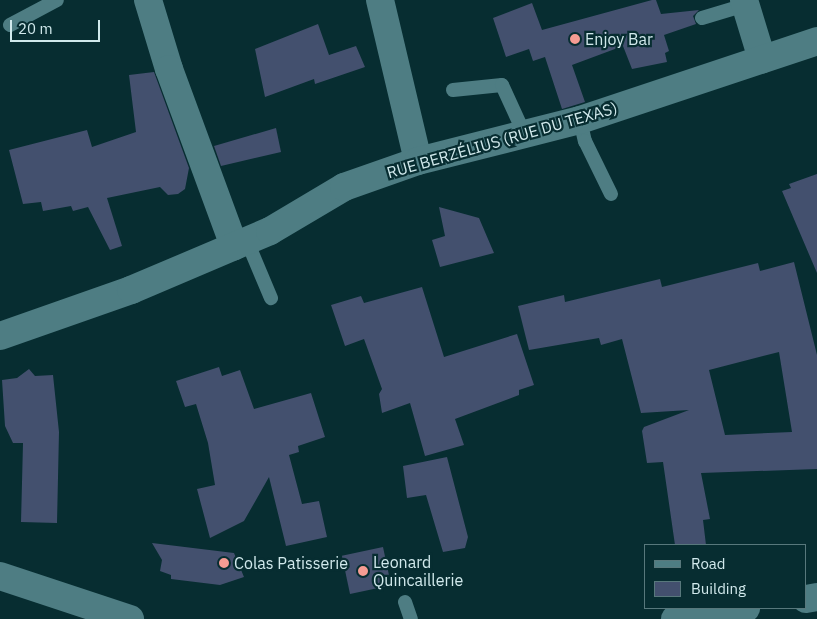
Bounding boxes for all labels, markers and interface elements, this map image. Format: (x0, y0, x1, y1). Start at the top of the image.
scale bar (12, 10, 102, 42)
text: 20 m (18, 19, 53, 38)
place label: Enjoy Bar (585, 29, 653, 49)
marker: Enjoy Bar (569, 33, 581, 45)
street label: RUE BERZÉLIUS (RUE DU TEXAS) (385, 98, 619, 182)
legend (644, 544, 807, 609)
place label: Leonard Quincaillerie (373, 552, 463, 590)
place label: Colas Patisserie (234, 553, 348, 573)
text: Road (691, 554, 726, 573)
marker: Colas Patisserie (218, 557, 230, 569)
marker: Leonard Quincaillerie (357, 565, 369, 577)
text: Building (691, 579, 746, 598)

